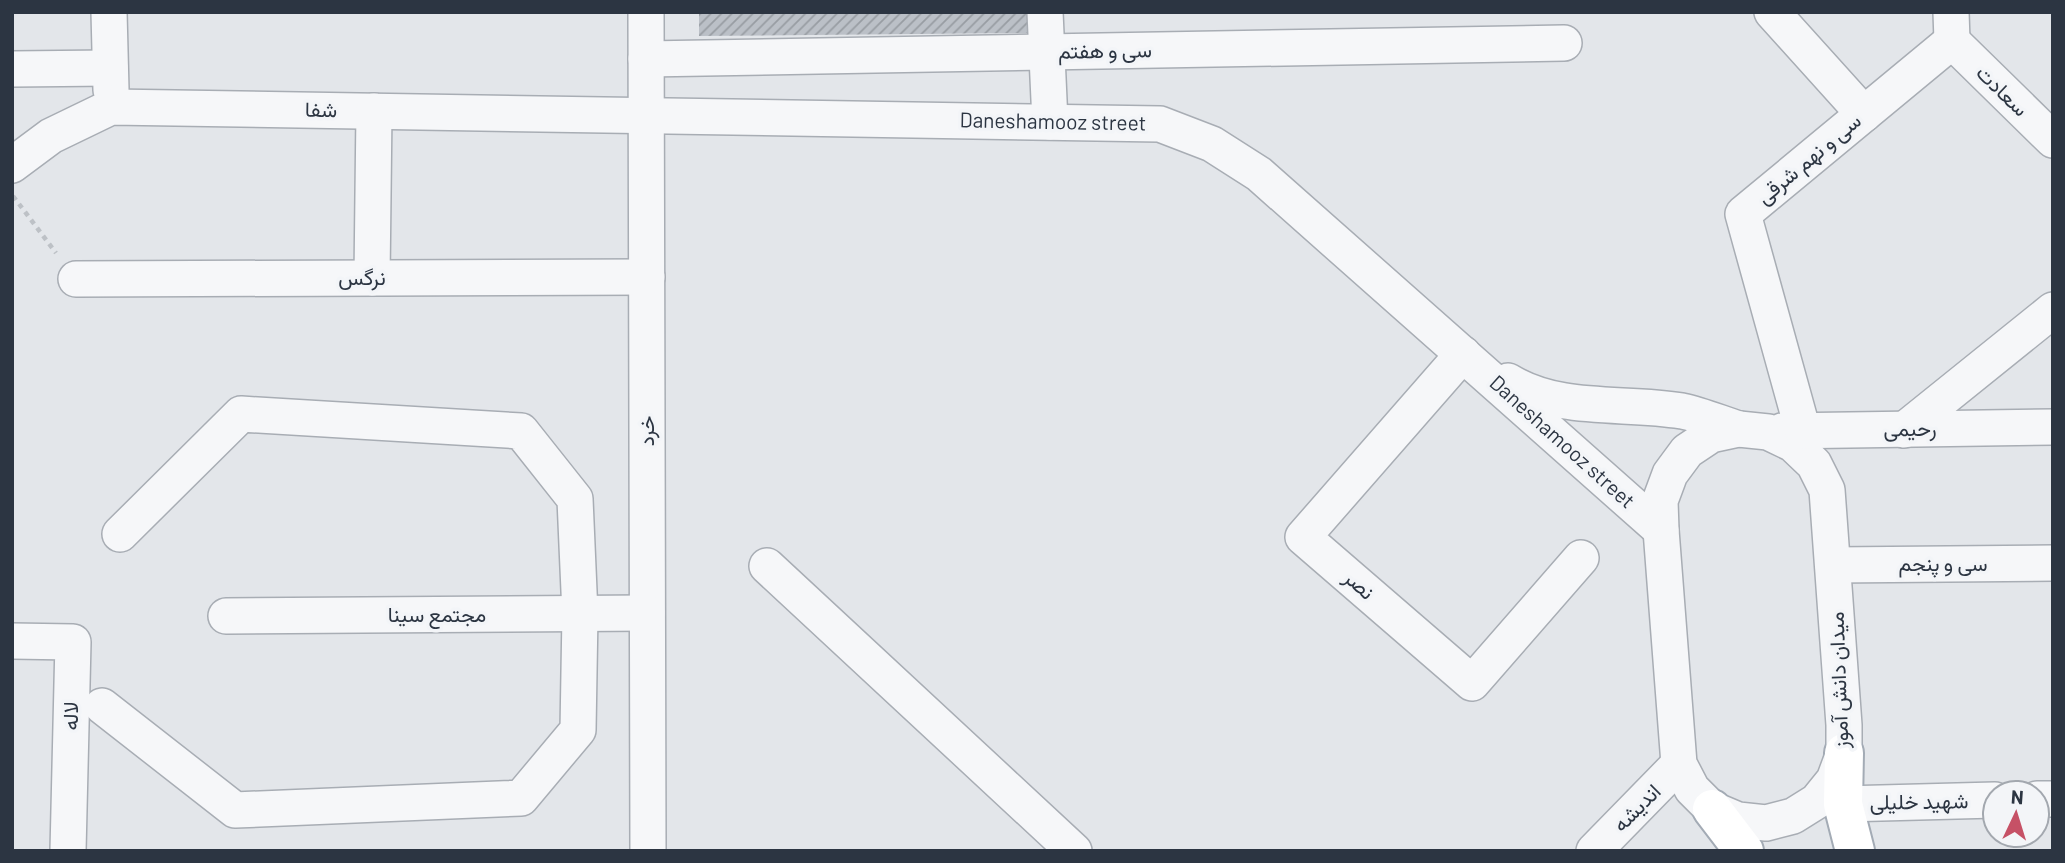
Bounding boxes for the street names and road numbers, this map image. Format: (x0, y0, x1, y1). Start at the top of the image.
street label: سی و هفتم (1058, 36, 1152, 66)
street label: سعادت (1972, 59, 2034, 121)
street label: شفا (305, 96, 337, 121)
street label: Daneshamooz street (959, 106, 1147, 135)
street label: سی و نهم شرقی (1751, 107, 1867, 211)
street label: نرگس (338, 264, 386, 291)
street label: Daneshamooz street (1485, 369, 1641, 513)
street label: رحیمی (1883, 415, 1937, 442)
street label: خرد (633, 416, 660, 446)
street label: سی و پنجم (1898, 550, 1988, 578)
street label: نصر (1338, 563, 1380, 605)
street label: مجتمع سینا (388, 601, 486, 629)
street label: میدان دانش آموز (1823, 611, 1854, 750)
street label: لاله (57, 701, 82, 731)
street label: اندیشه (1607, 778, 1666, 837)
street label: شهید خلیلی (1869, 787, 1969, 816)

